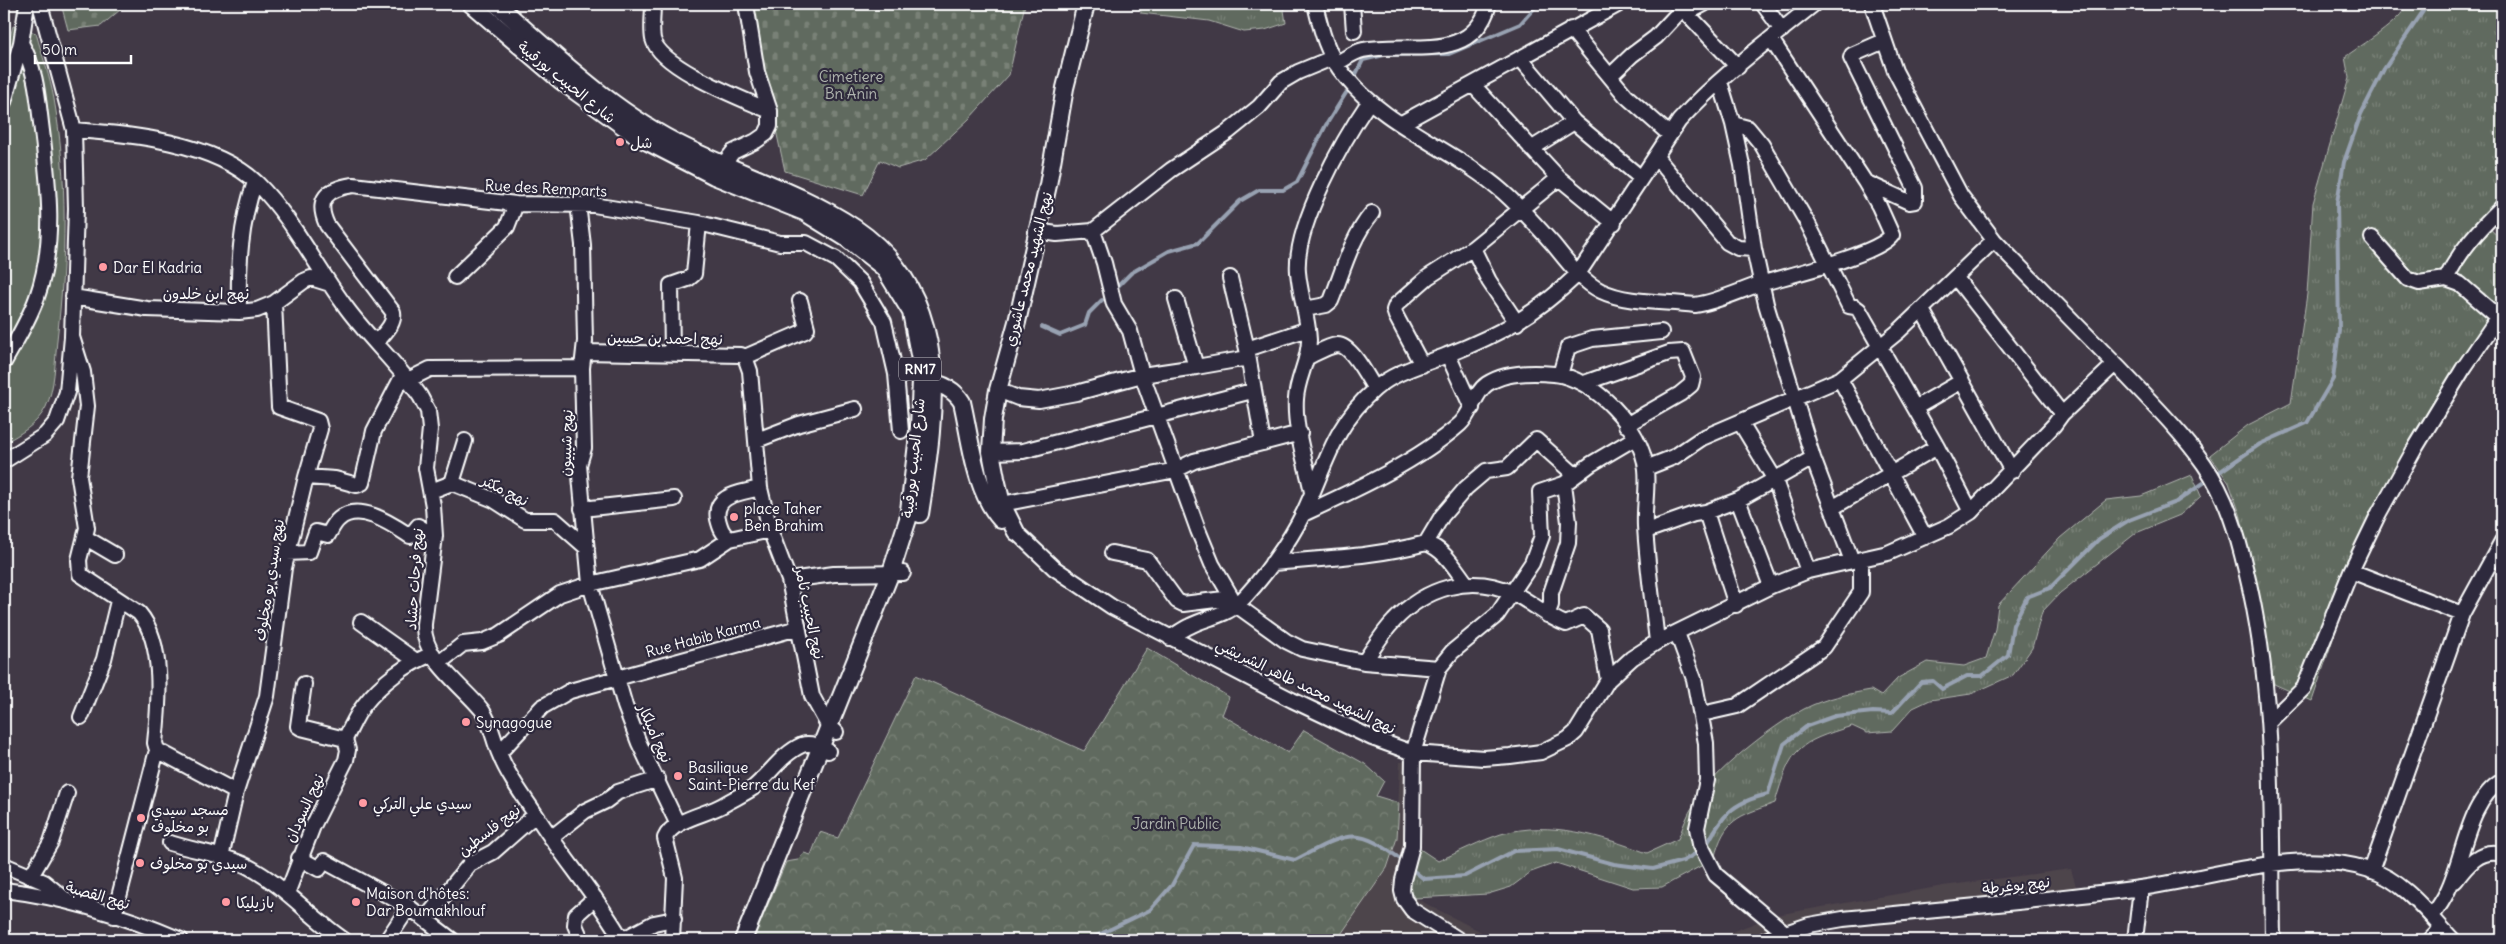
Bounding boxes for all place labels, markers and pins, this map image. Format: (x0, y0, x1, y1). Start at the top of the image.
place label: شل (630, 133, 652, 152)
marker: شل (614, 136, 626, 148)
place label: Dar El Kadria (113, 258, 203, 277)
marker: Dar El Kadria (97, 261, 109, 273)
place label: place Taher Ben Brahim (744, 499, 824, 535)
marker: place Taher Ben Brahim (728, 511, 740, 523)
place label: Synagogue (476, 713, 552, 732)
marker: Synagogue (460, 716, 472, 728)
place label: Basilique Saint-Pierre du Kef (688, 758, 816, 794)
marker: Basilique Saint-Pierre du Kef (672, 770, 684, 782)
place label: سيدي علي التركي (373, 794, 472, 817)
marker: سيدي علي التركي (357, 797, 369, 809)
place label: مسجد سيدي بو مخلوف (151, 800, 229, 837)
marker: مسجد سيدي بو مخلوف (135, 812, 147, 824)
place label: سيدي بو مخلوف (150, 854, 247, 875)
marker: سيدي بو مخلوف (134, 857, 146, 869)
place label: Maison d'hôtes: Dar Boumakhlouf (366, 884, 486, 920)
place label: بازيليكا (236, 893, 274, 912)
marker: بازيليكا (220, 896, 232, 908)
marker: Maison d'hôtes: Dar Boumakhlouf (350, 896, 362, 908)

